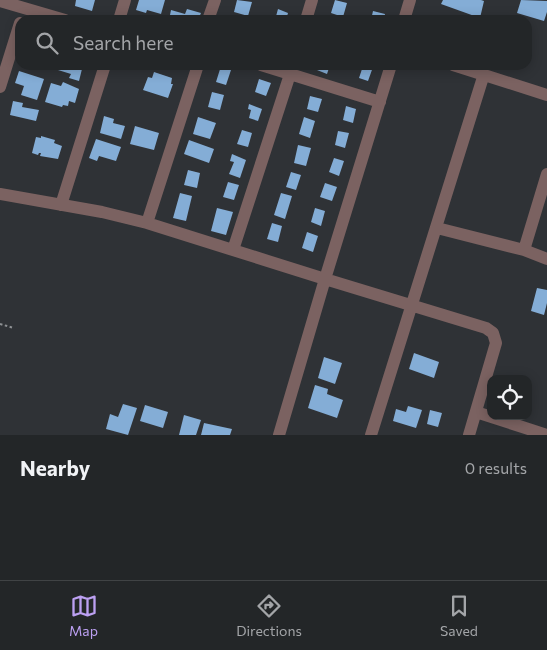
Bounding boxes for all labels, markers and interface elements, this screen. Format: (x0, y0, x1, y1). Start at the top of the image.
search box (15, 15, 532, 70)
icon: search (33, 29, 61, 57)
text: Search here (73, 31, 173, 54)
map controls (487, 375, 532, 420)
button: locate (487, 375, 532, 420)
text: Nearby (20, 455, 90, 480)
text: 0 results (465, 458, 527, 477)
tab: Map (69, 592, 98, 639)
tab: Directions (236, 592, 302, 639)
tab: Saved (440, 592, 478, 639)

